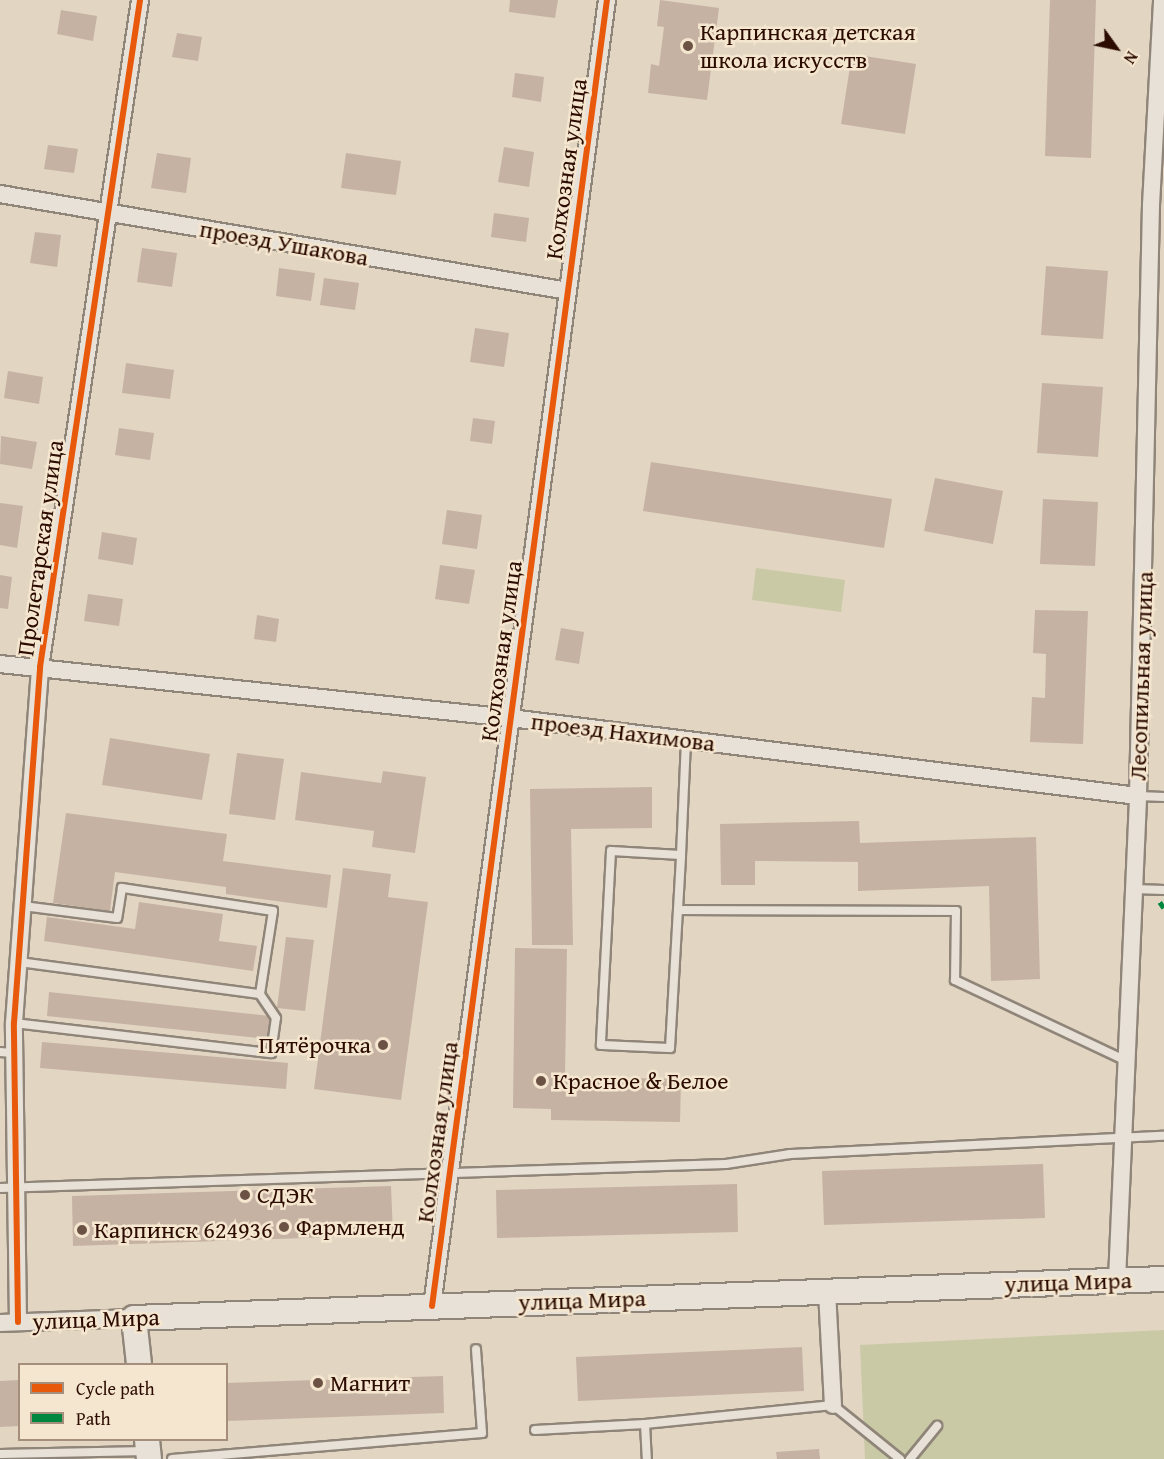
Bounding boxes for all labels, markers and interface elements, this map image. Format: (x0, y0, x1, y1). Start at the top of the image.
place label: Карпинская детская школа искусств (700, 18, 916, 74)
north arrow (1086, 18, 1146, 78)
marker: Карпинская детская школа искусств (681, 39, 695, 53)
text: N (1118, 47, 1144, 69)
street label: Колхозная улица (539, 77, 593, 261)
street label: проезд Ушакова (197, 214, 371, 272)
street label: Пролетарская улица (11, 438, 69, 658)
street label: Колхозная улица (474, 559, 528, 743)
street label: Лесопильная улица (1123, 571, 1159, 781)
street label: проезд Нахимова (529, 706, 717, 758)
place label: Пятёрочка (258, 1031, 371, 1059)
marker: Пятёрочка (376, 1038, 390, 1052)
street label: Колхозная улица (410, 1040, 464, 1224)
place label: Красное & Белое (553, 1067, 729, 1095)
marker: Красное & Белое (534, 1074, 548, 1088)
place label: СДЭК (257, 1181, 314, 1209)
marker: СДЭК (238, 1188, 252, 1202)
place label: Фармленд (296, 1213, 405, 1241)
place label: Карпинск 624936 (94, 1216, 273, 1244)
marker: Фармленд (277, 1220, 291, 1234)
marker: Карпинск 624936 (75, 1223, 89, 1237)
street label: улица Мира (1004, 1265, 1132, 1299)
street label: улица Мира (518, 1283, 646, 1317)
street label: улица Мира (32, 1302, 160, 1336)
legend (18, 1363, 228, 1441)
place label: Магнит (330, 1369, 410, 1397)
text: Cycle path (76, 1375, 155, 1402)
marker: Магнит (311, 1376, 325, 1390)
text: Path (76, 1405, 111, 1432)

